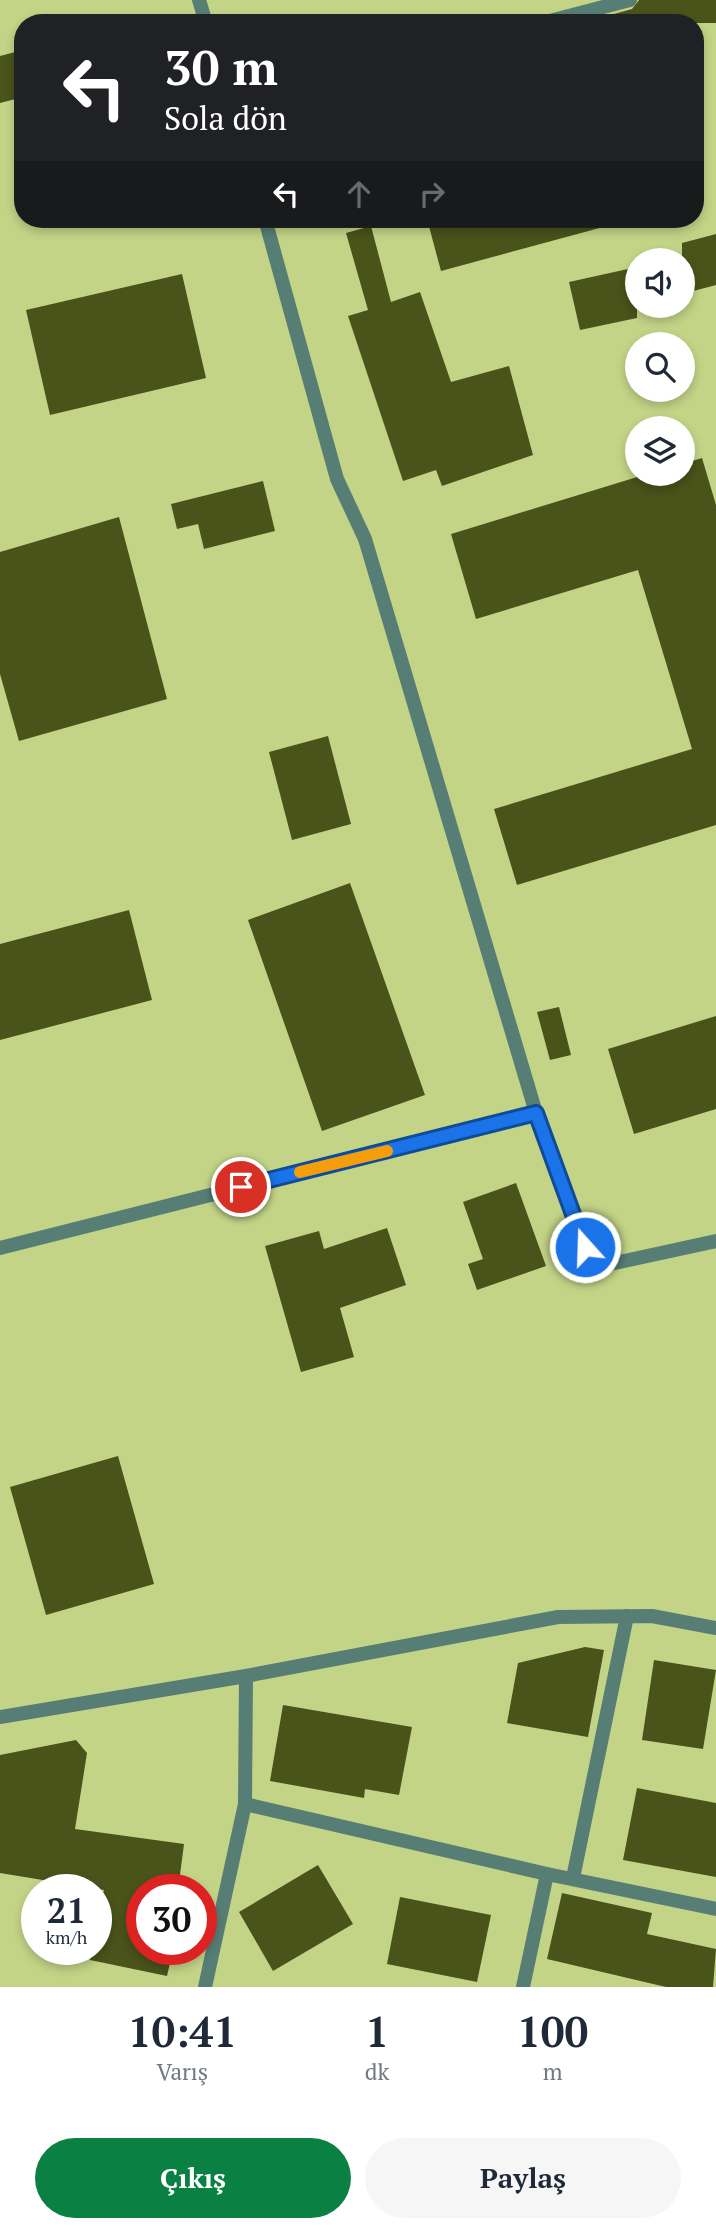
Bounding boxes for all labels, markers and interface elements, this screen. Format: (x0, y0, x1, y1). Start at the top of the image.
text: 30 m (164, 34, 278, 99)
icon: left (49, 42, 140, 133)
text: Sola dön (164, 97, 287, 139)
icon: left (267, 175, 305, 213)
icon: ahead (340, 175, 378, 213)
icon: right (413, 175, 451, 213)
map controls (625, 248, 695, 486)
button: sound (625, 248, 695, 318)
button: search (625, 332, 695, 402)
button: layers (625, 416, 695, 486)
pin (211, 1157, 271, 1217)
icon: arrive (222, 1168, 260, 1206)
position arrow (548, 1210, 622, 1284)
speed limit sign: 30 (126, 1874, 217, 1965)
text: 21 (47, 1887, 86, 1933)
text: km/h (46, 1925, 87, 1949)
text: 10:41 (128, 2003, 237, 2059)
text: 1 (365, 2003, 389, 2059)
text: 100 (517, 2003, 588, 2059)
text: Varış (157, 2056, 208, 2087)
text: dk (365, 2056, 389, 2087)
text: m (543, 2056, 563, 2087)
button: Çıkış (35, 2138, 351, 2218)
button: Paylaş (365, 2138, 681, 2218)

